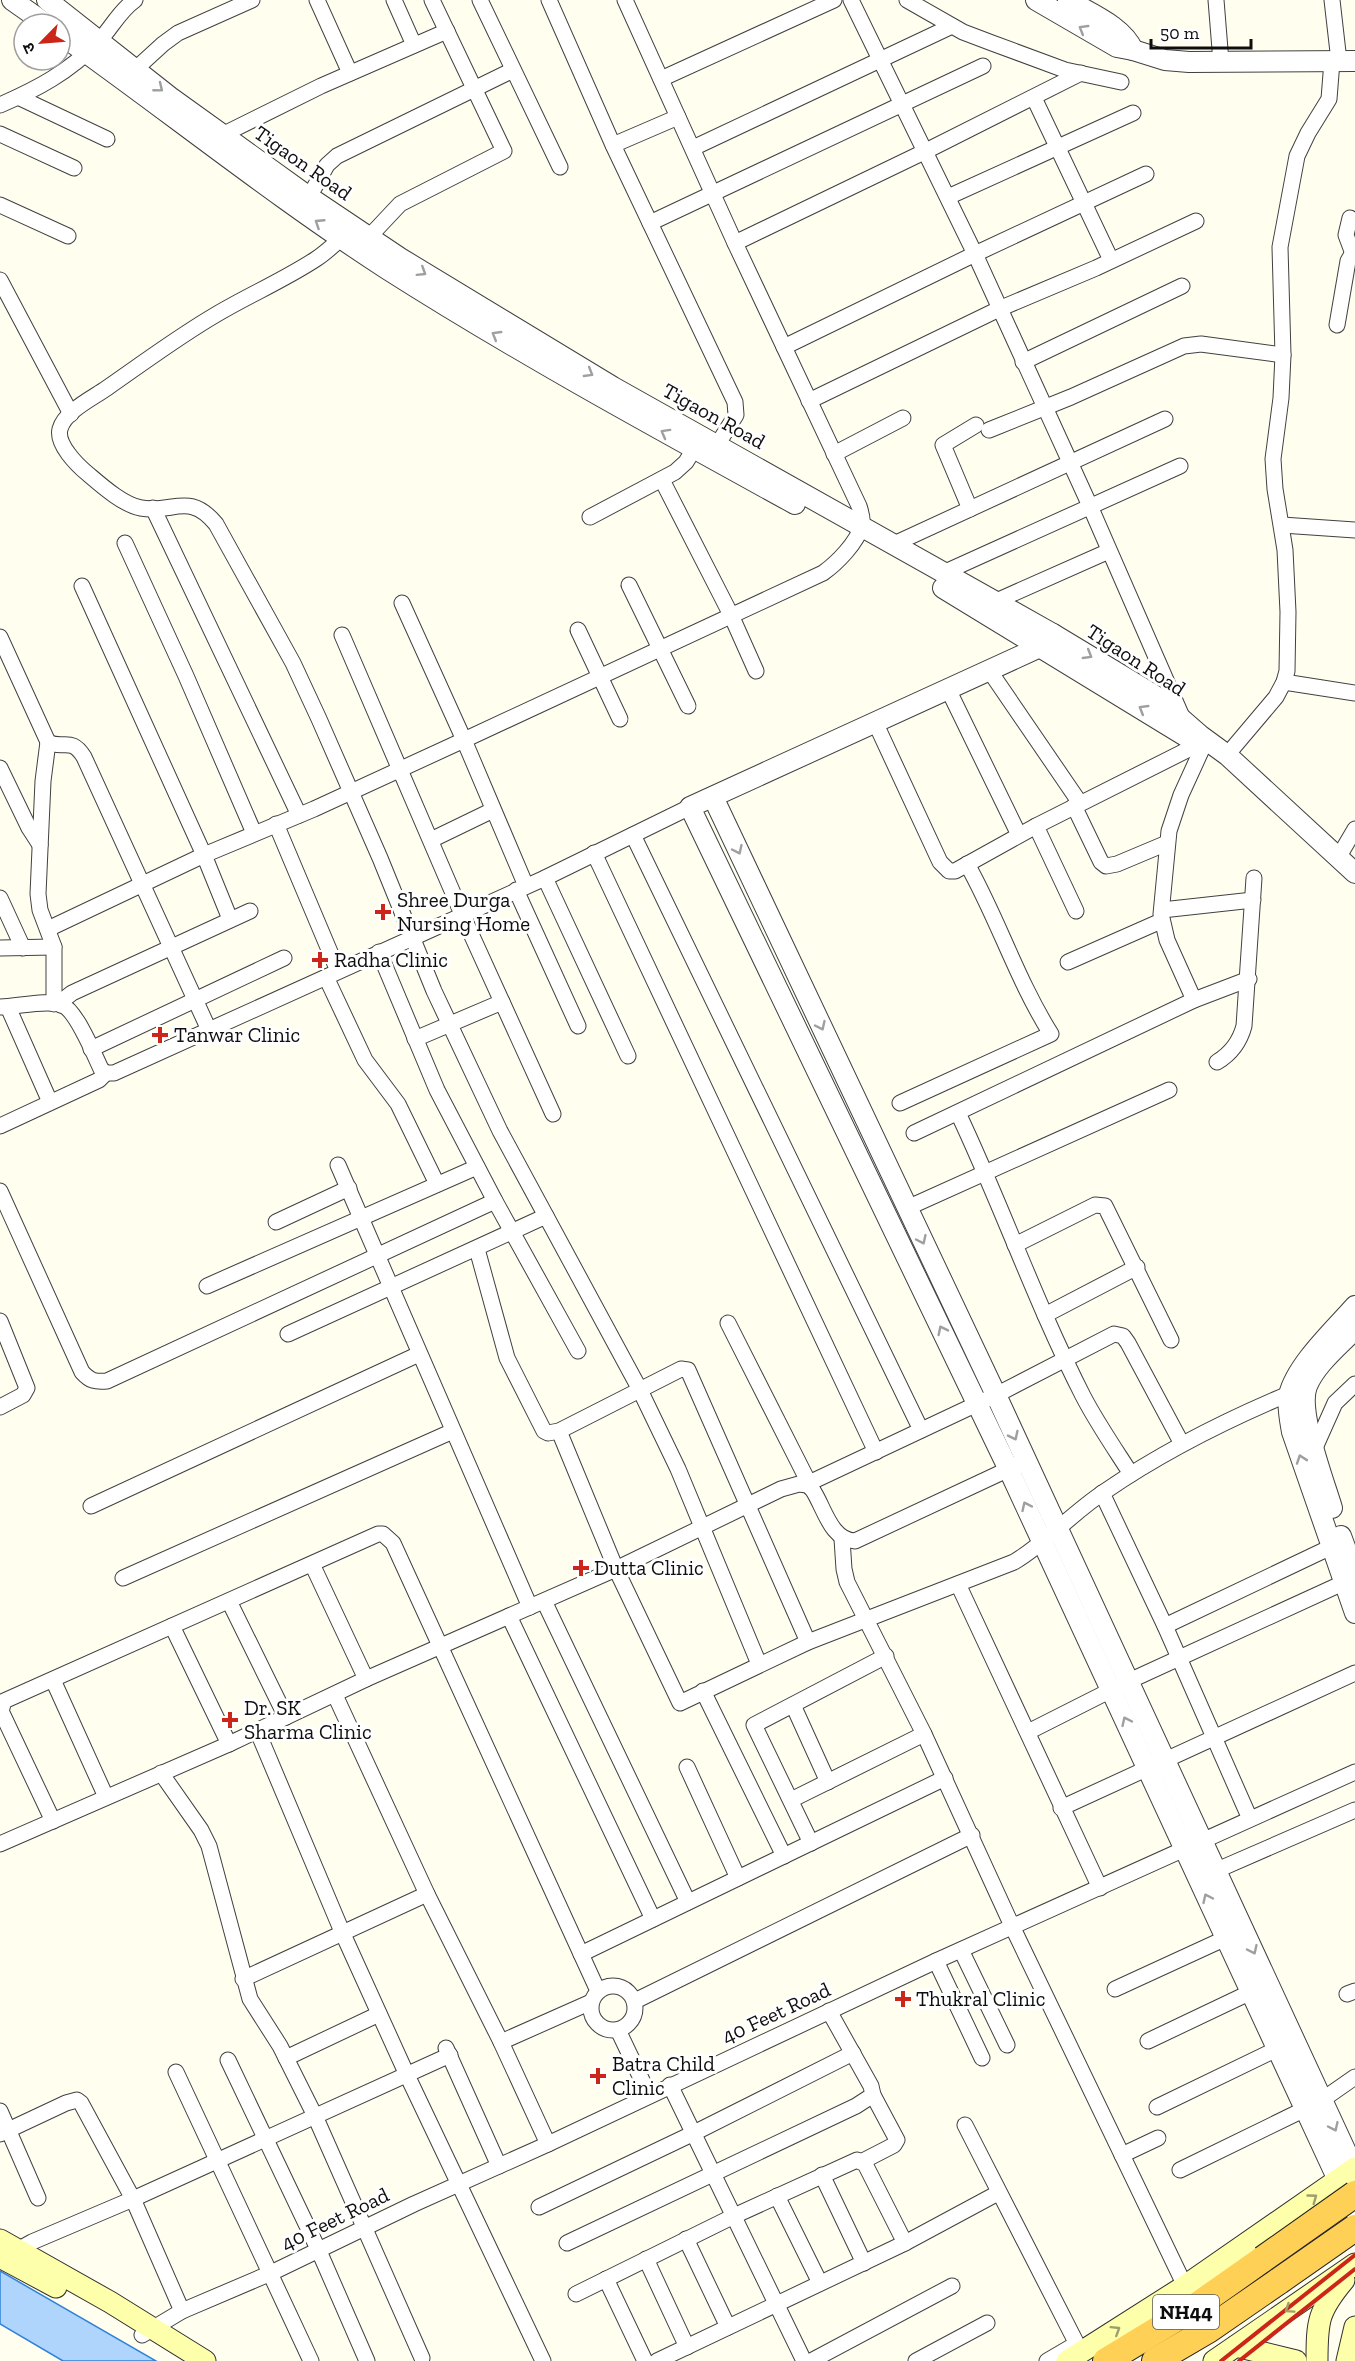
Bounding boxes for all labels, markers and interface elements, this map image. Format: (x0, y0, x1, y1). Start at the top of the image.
north arrow (12, 12, 72, 72)
scale bar (1151, 12, 1252, 50)
text: 50 m (1160, 22, 1200, 44)
one-way arrow (1079, 24, 1089, 36)
text: उ (18, 39, 39, 56)
one-way arrow (152, 81, 163, 92)
street label: Tigaon Road (250, 120, 357, 206)
one-way arrow (315, 219, 326, 230)
one-way arrow (416, 265, 426, 277)
one-way arrow (492, 330, 502, 342)
one-way arrow (583, 365, 593, 377)
street label: Tigaon Road (659, 377, 770, 454)
one-way arrow (661, 428, 671, 440)
street label: Tigaon Road (1082, 618, 1191, 701)
one-way arrow (1082, 648, 1092, 660)
one-way arrow (1139, 704, 1149, 716)
one-way arrow (731, 843, 743, 854)
place label: Shree Durga Nursing Home (397, 887, 530, 936)
marker: Shree Durga Nursing Home (374, 903, 392, 921)
place label: Radha Clinic (334, 947, 448, 972)
marker: Radha Clinic (311, 951, 329, 969)
one-way arrow (814, 1019, 826, 1030)
place label: Tanwar Clinic (174, 1022, 300, 1047)
marker: Tanwar Clinic (151, 1026, 169, 1044)
one-way arrow (915, 1234, 927, 1245)
one-way arrow (937, 1326, 949, 1337)
one-way arrow (1007, 1429, 1019, 1440)
one-way arrow (1296, 1454, 1309, 1465)
one-way arrow (1022, 1501, 1034, 1512)
place label: Dutta Clinic (594, 1555, 704, 1580)
marker: Dutta Clinic (572, 1559, 590, 1577)
place label: Dr. SK Sharma Clinic (244, 1695, 372, 1744)
marker: Dr. SK Sharma Clinic (221, 1711, 239, 1729)
one-way arrow (1121, 1716, 1133, 1727)
one-way arrow (1203, 1894, 1215, 1905)
one-way arrow (1245, 1944, 1257, 1955)
street label: 40 Feet Road (718, 1976, 834, 2049)
place label: Thukral Clinic (916, 1986, 1045, 2011)
marker: Thukral Clinic (894, 1990, 912, 2008)
place label: Batra Child Clinic (612, 2051, 715, 2100)
marker: Batra Child Clinic (589, 2067, 607, 2085)
one-way arrow (1327, 2121, 1339, 2132)
street label: 40 Feet Road (277, 2181, 393, 2255)
one-way arrow (1306, 2194, 1317, 2205)
road number: NH44 (1153, 2295, 1219, 2329)
one-way arrow (1285, 2302, 1296, 2313)
one-way arrow (1110, 2325, 1120, 2337)

